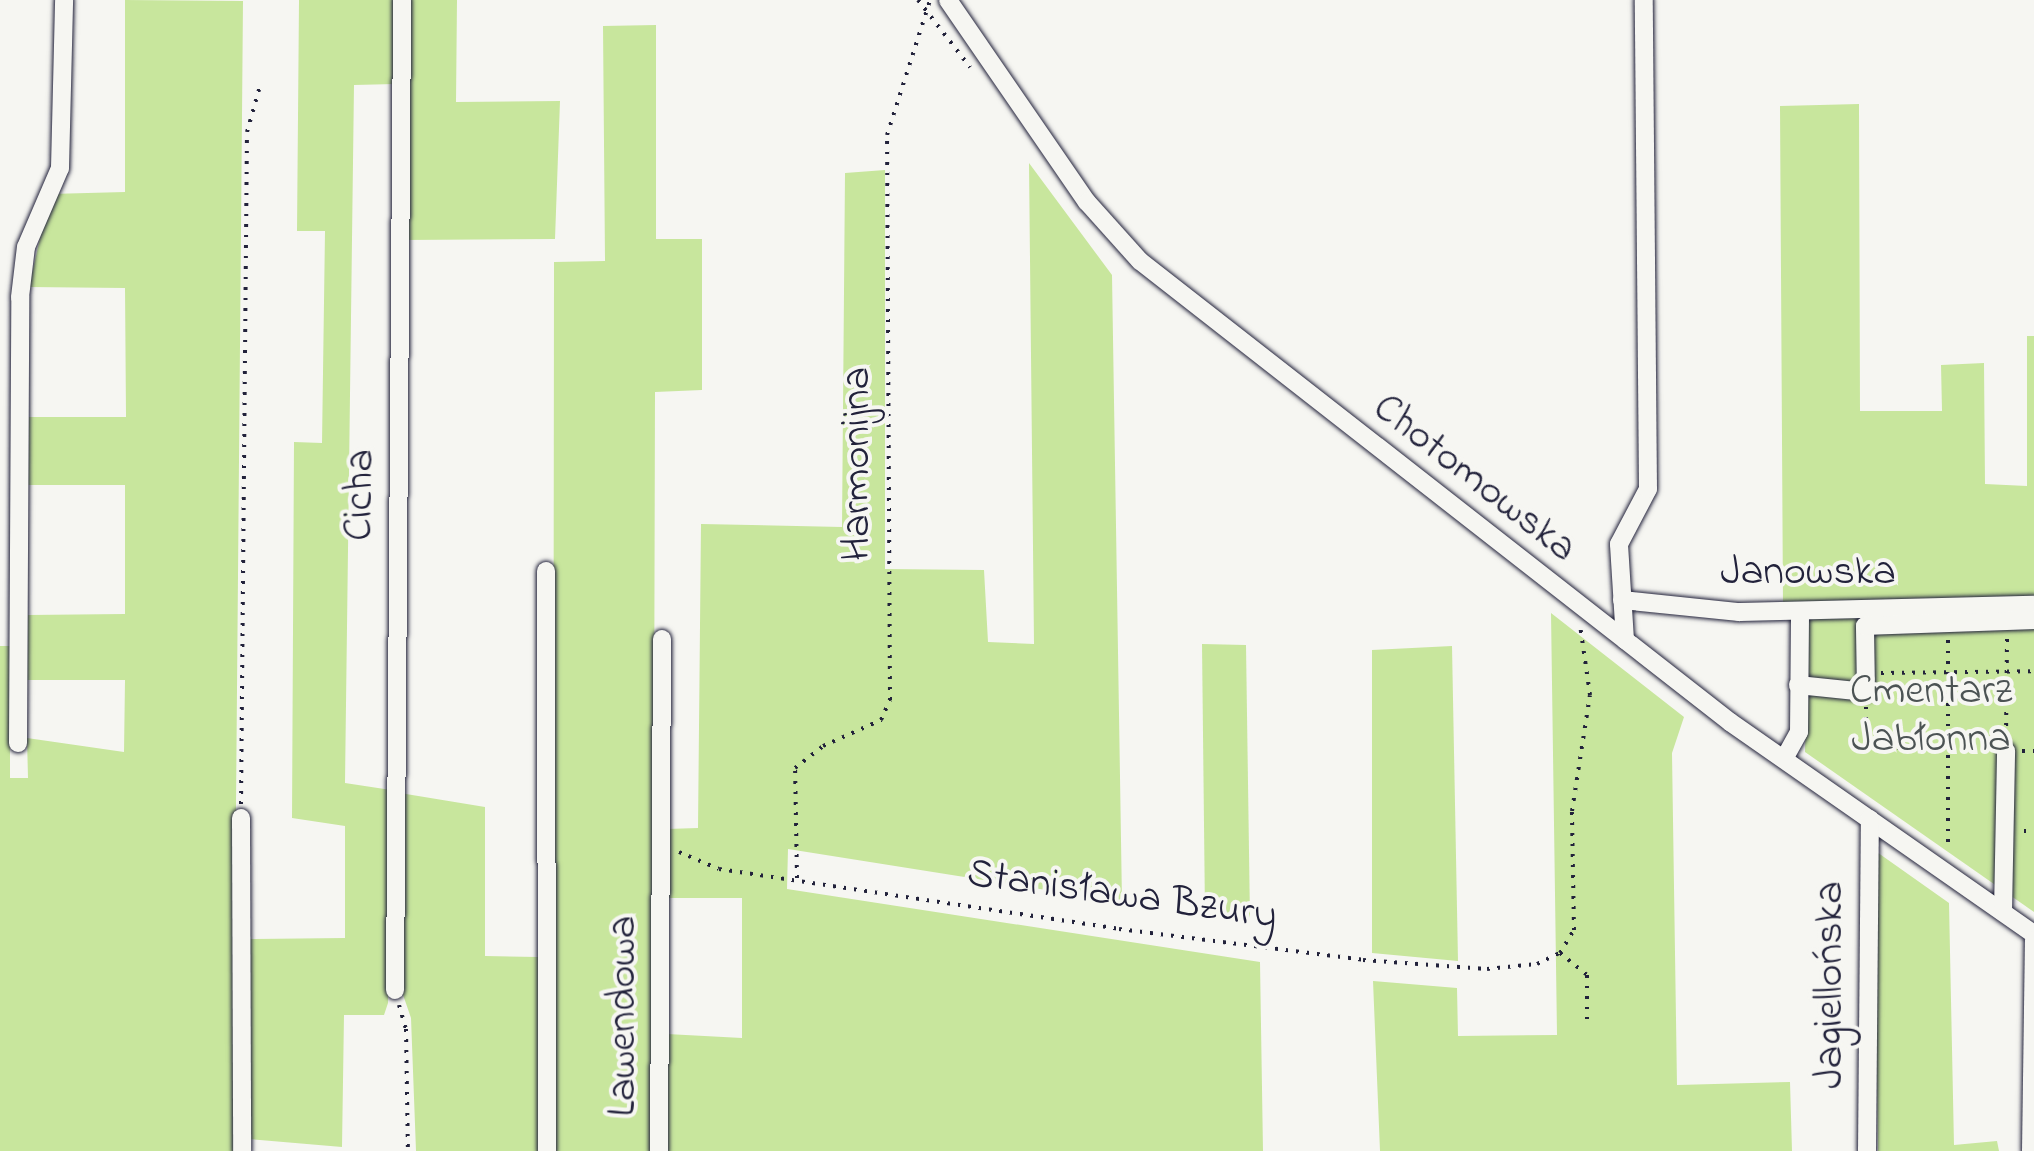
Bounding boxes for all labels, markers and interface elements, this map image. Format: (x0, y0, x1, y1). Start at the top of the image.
street label: Harmonijna (833, 367, 883, 561)
street label: Chotomowska (1362, 384, 1586, 574)
street label: Cicha (335, 449, 387, 541)
street label: Janowska (1720, 548, 1896, 598)
park label: Cmentarz Jabłonna (1850, 667, 2012, 766)
street label: Stanisława Bzury (964, 849, 1280, 943)
street label: Jagiellońska (1806, 881, 1856, 1089)
street label: Lawendowa (599, 916, 649, 1116)

